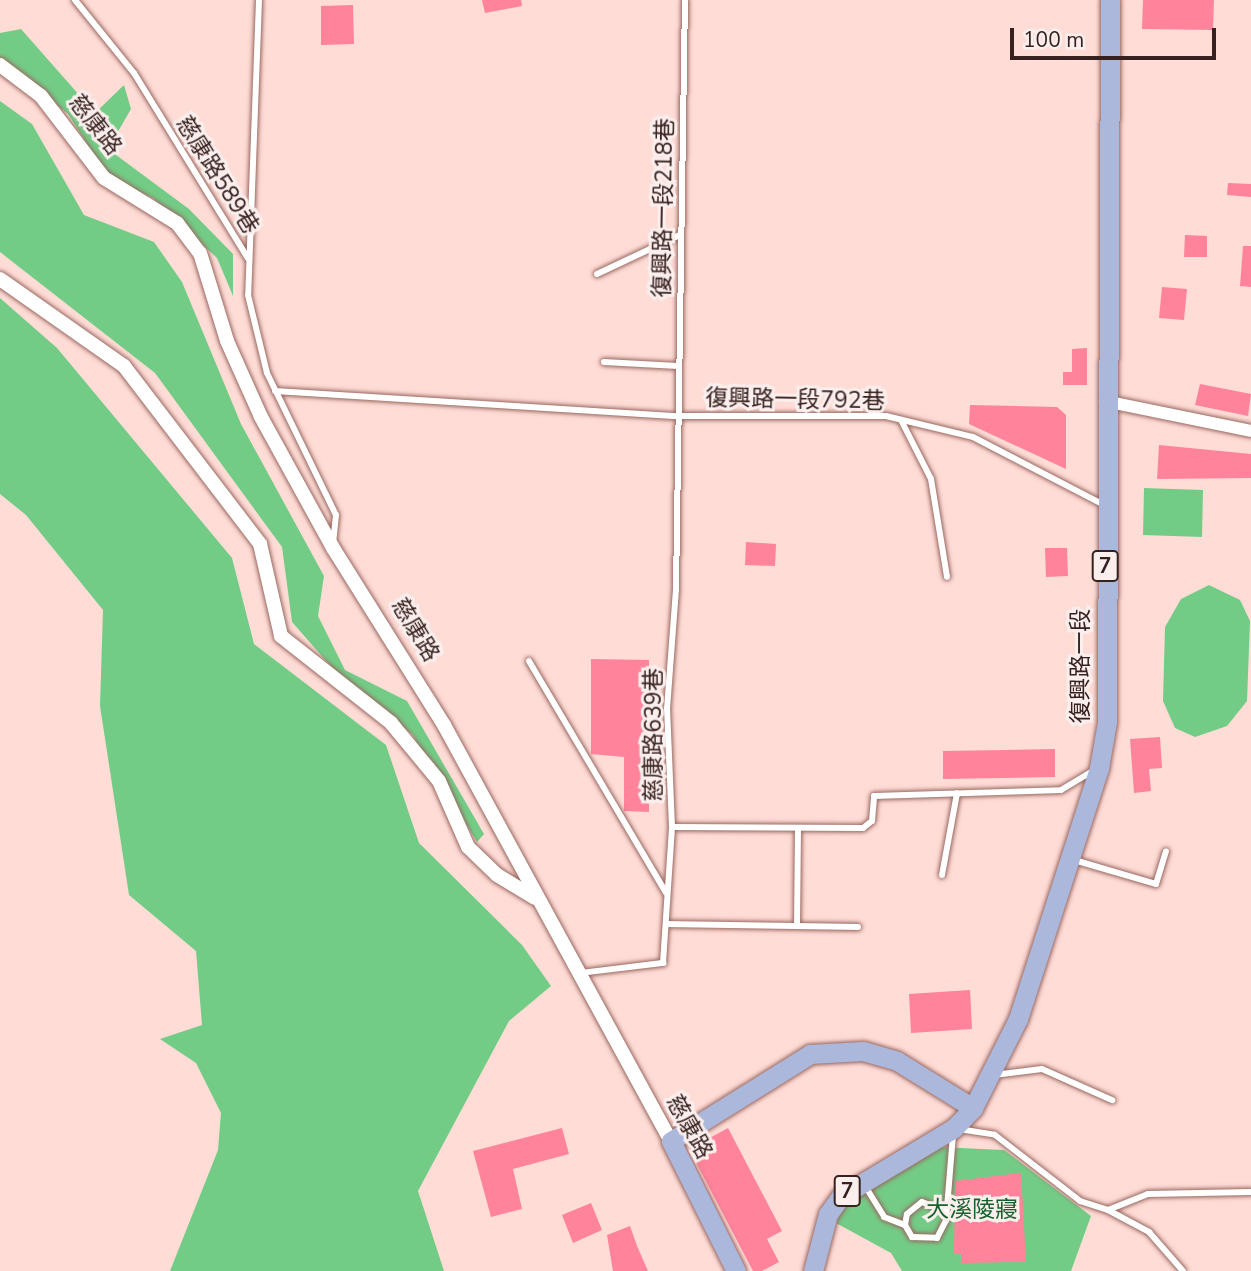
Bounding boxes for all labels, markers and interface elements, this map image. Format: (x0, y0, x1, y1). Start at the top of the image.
scale bar (1013, 14, 1220, 58)
text: 100 m (1023, 26, 1084, 54)
street label: 慈康路 (63, 89, 127, 161)
street label: 慈康路589巷 (170, 111, 264, 239)
street label: 復興路一段218巷 (649, 118, 679, 298)
street label: 復興路一段792巷 (705, 385, 885, 415)
road number: 7 (1091, 548, 1119, 584)
street label: 慈康路 (385, 593, 445, 667)
street label: 復興路一段 (1067, 609, 1095, 723)
street label: 慈康路639巷 (640, 668, 668, 802)
street label: 慈康路 (660, 1090, 718, 1164)
road number: 7 (833, 1174, 861, 1208)
park label: 大溪陵寢 (926, 1196, 1018, 1224)

